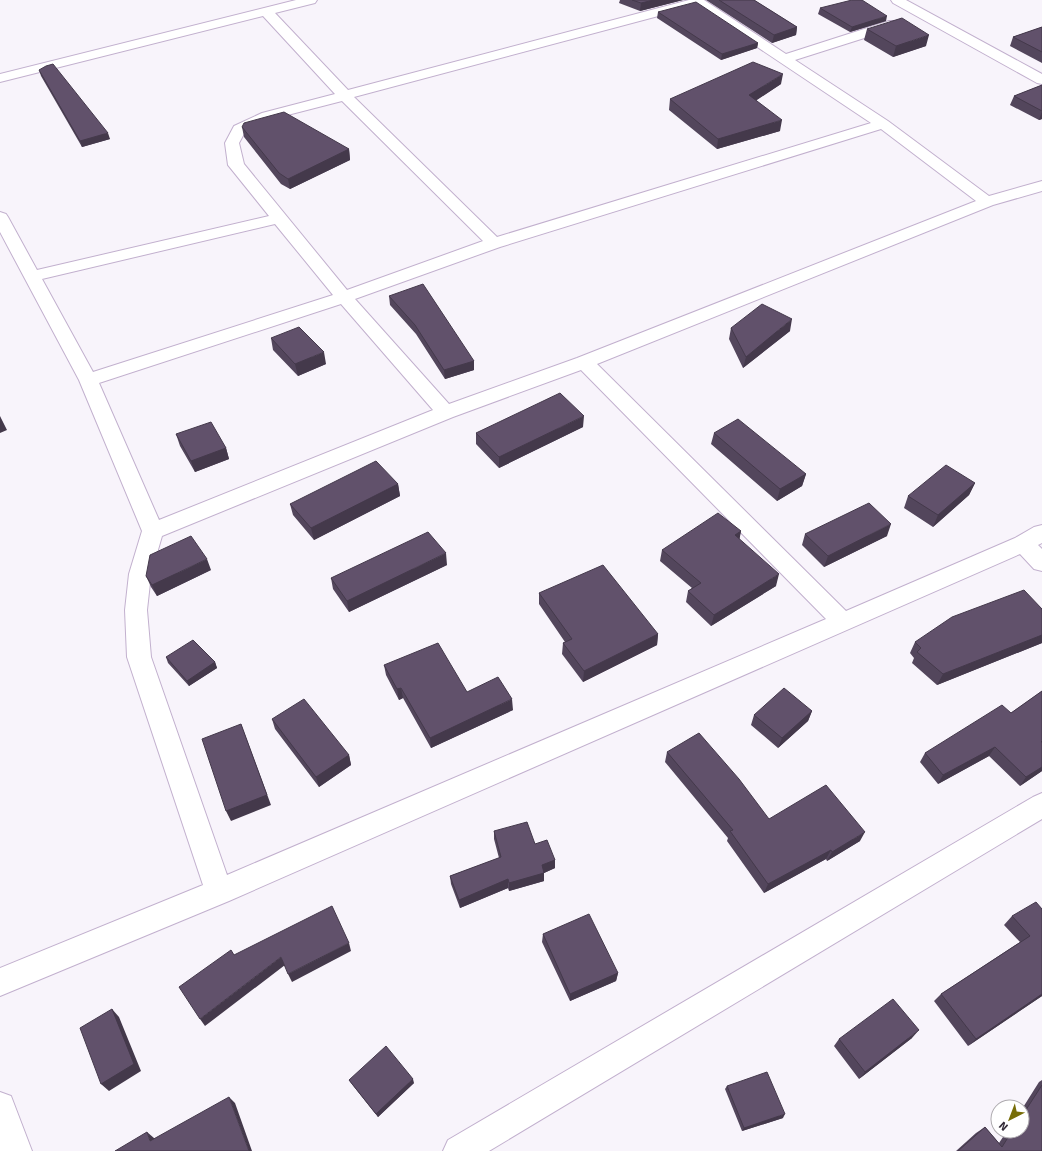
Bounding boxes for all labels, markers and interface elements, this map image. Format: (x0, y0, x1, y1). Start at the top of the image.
north arrow (990, 1099, 1030, 1139)
text: N (996, 1119, 1011, 1133)

